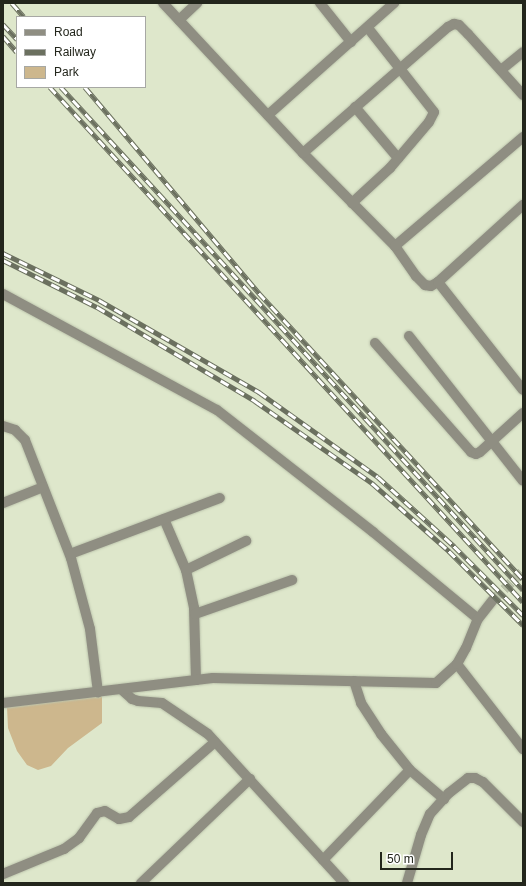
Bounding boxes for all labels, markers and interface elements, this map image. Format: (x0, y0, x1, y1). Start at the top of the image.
legend (16, 16, 146, 88)
text: Road (54, 25, 83, 39)
text: Railway (54, 45, 96, 59)
text: Park (54, 65, 79, 79)
scale bar (382, 844, 455, 870)
text: 50 m (387, 852, 414, 866)

